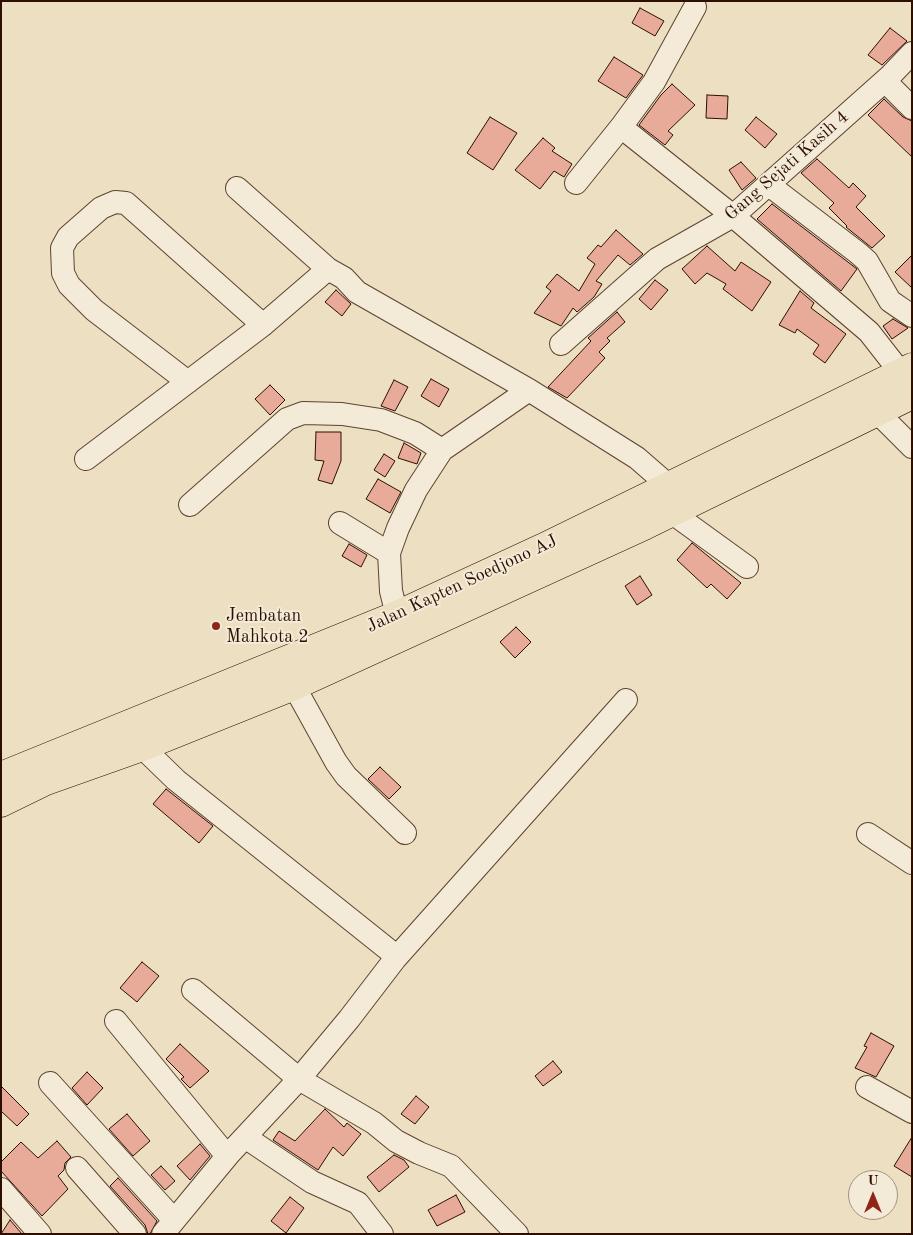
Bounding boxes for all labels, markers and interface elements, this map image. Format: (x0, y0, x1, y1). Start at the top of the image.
street label: Gang Sejati Kasih 4 (721, 106, 853, 226)
street label: Jalan Kapten Soedjono AJ (363, 530, 561, 638)
place label: Jembatan Mahkota 2 (226, 605, 309, 648)
marker: Jembatan Mahkota 2 (210, 620, 222, 632)
north arrow (848, 1170, 898, 1220)
text: U (867, 1174, 879, 1188)

